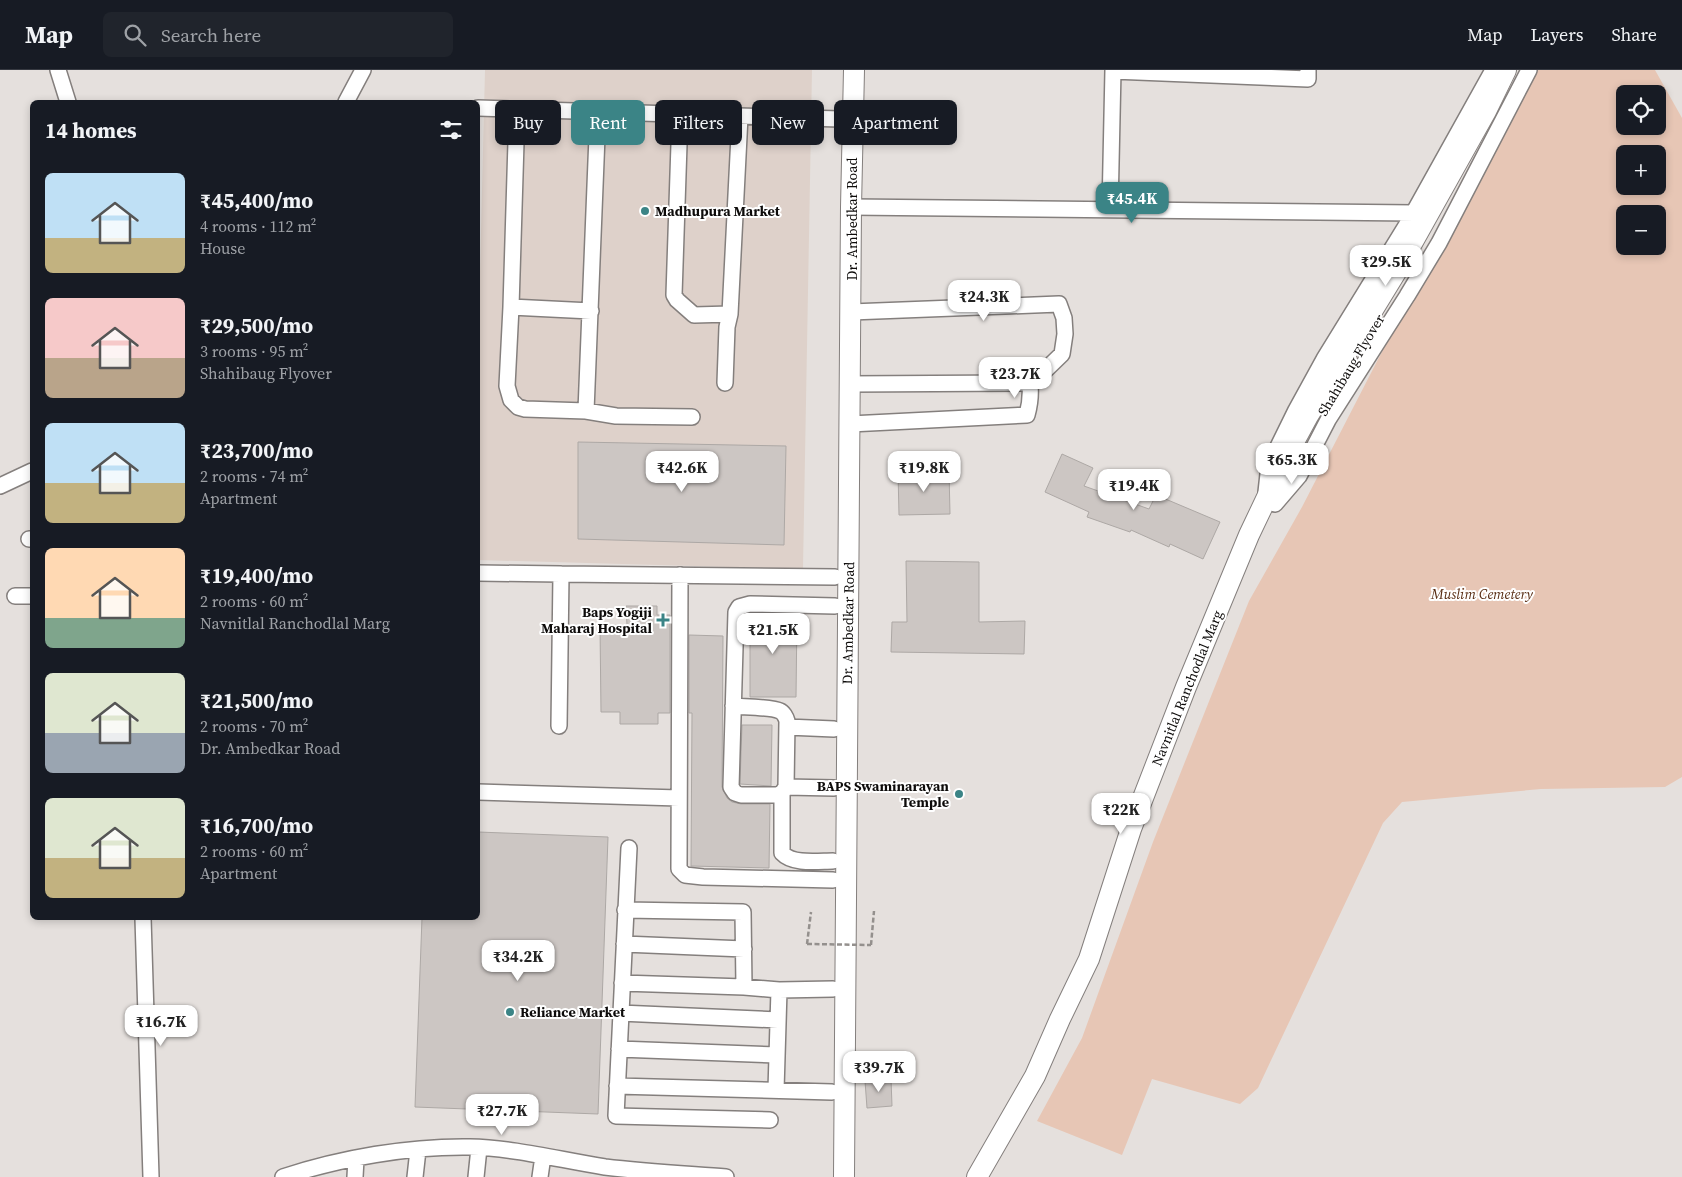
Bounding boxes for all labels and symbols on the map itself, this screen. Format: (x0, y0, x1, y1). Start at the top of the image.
street label: Dr. Ambedkar Road (842, 158, 862, 280)
pin: ₹45.4K (1091, 182, 1173, 224)
place label: Madhupura Market (655, 201, 781, 221)
marker: Madhupura Market (639, 205, 651, 217)
pin: ₹29.5K (1345, 244, 1427, 287)
pin: ₹24.3K (943, 280, 1025, 322)
street label: Shahibaug Flyover (1313, 310, 1389, 420)
pin: ₹23.7K (974, 356, 1056, 399)
pin: ₹65.3K (1251, 442, 1333, 485)
pin: ₹42.6K (641, 450, 723, 493)
pin: ₹19.8K (883, 450, 965, 493)
pin: ₹19.4K (1093, 468, 1175, 511)
street label: Dr. Ambedkar Road (837, 561, 859, 685)
park label: Muslim Cemetery (1430, 584, 1533, 604)
place label: Baps Yogiji Maharaj Hospital (541, 602, 653, 638)
street label: Navnitlal Ranchodlal Marg (1147, 607, 1227, 769)
pin: ₹21.5K (732, 612, 814, 655)
marker: Baps Yogiji Maharaj Hospital (656, 613, 670, 627)
place label: BAPS Swaminarayan Temple (817, 776, 949, 812)
marker: BAPS Swaminarayan Temple (953, 788, 965, 800)
pin: ₹22K (1091, 792, 1151, 835)
pin: ₹34.2K (477, 940, 559, 982)
place label: Reliance Market (520, 1002, 626, 1022)
pin: ₹16.7K (120, 1004, 202, 1047)
marker: Reliance Market (504, 1006, 516, 1018)
pin: ₹39.7K (838, 1050, 920, 1093)
pin: ₹27.7K (461, 1094, 543, 1136)

